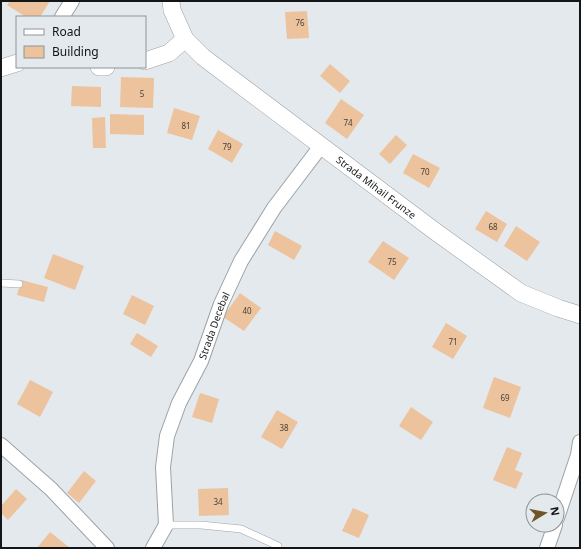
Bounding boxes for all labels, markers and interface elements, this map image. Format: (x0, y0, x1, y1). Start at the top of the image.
legend (16, 16, 146, 68)
house number: 76 (295, 17, 305, 28)
text: Road (52, 23, 81, 40)
text: Building (52, 43, 99, 60)
house number: 5 (140, 88, 145, 99)
house number: 74 (343, 117, 353, 128)
house number: 81 (181, 120, 191, 131)
house number: 79 (222, 141, 232, 152)
street label: Strada Mihail Frunze (334, 153, 419, 222)
house number: 70 (420, 166, 430, 177)
house number: 68 (488, 221, 498, 232)
house number: 75 (387, 256, 397, 267)
street label: Strada Decebal (195, 289, 233, 361)
house number: 40 (242, 305, 252, 316)
house number: 71 (448, 336, 458, 347)
house number: 69 (500, 392, 510, 403)
house number: 38 (279, 422, 289, 433)
north arrow (525, 493, 565, 533)
house number: 34 (213, 496, 223, 507)
text: N (547, 505, 564, 517)

